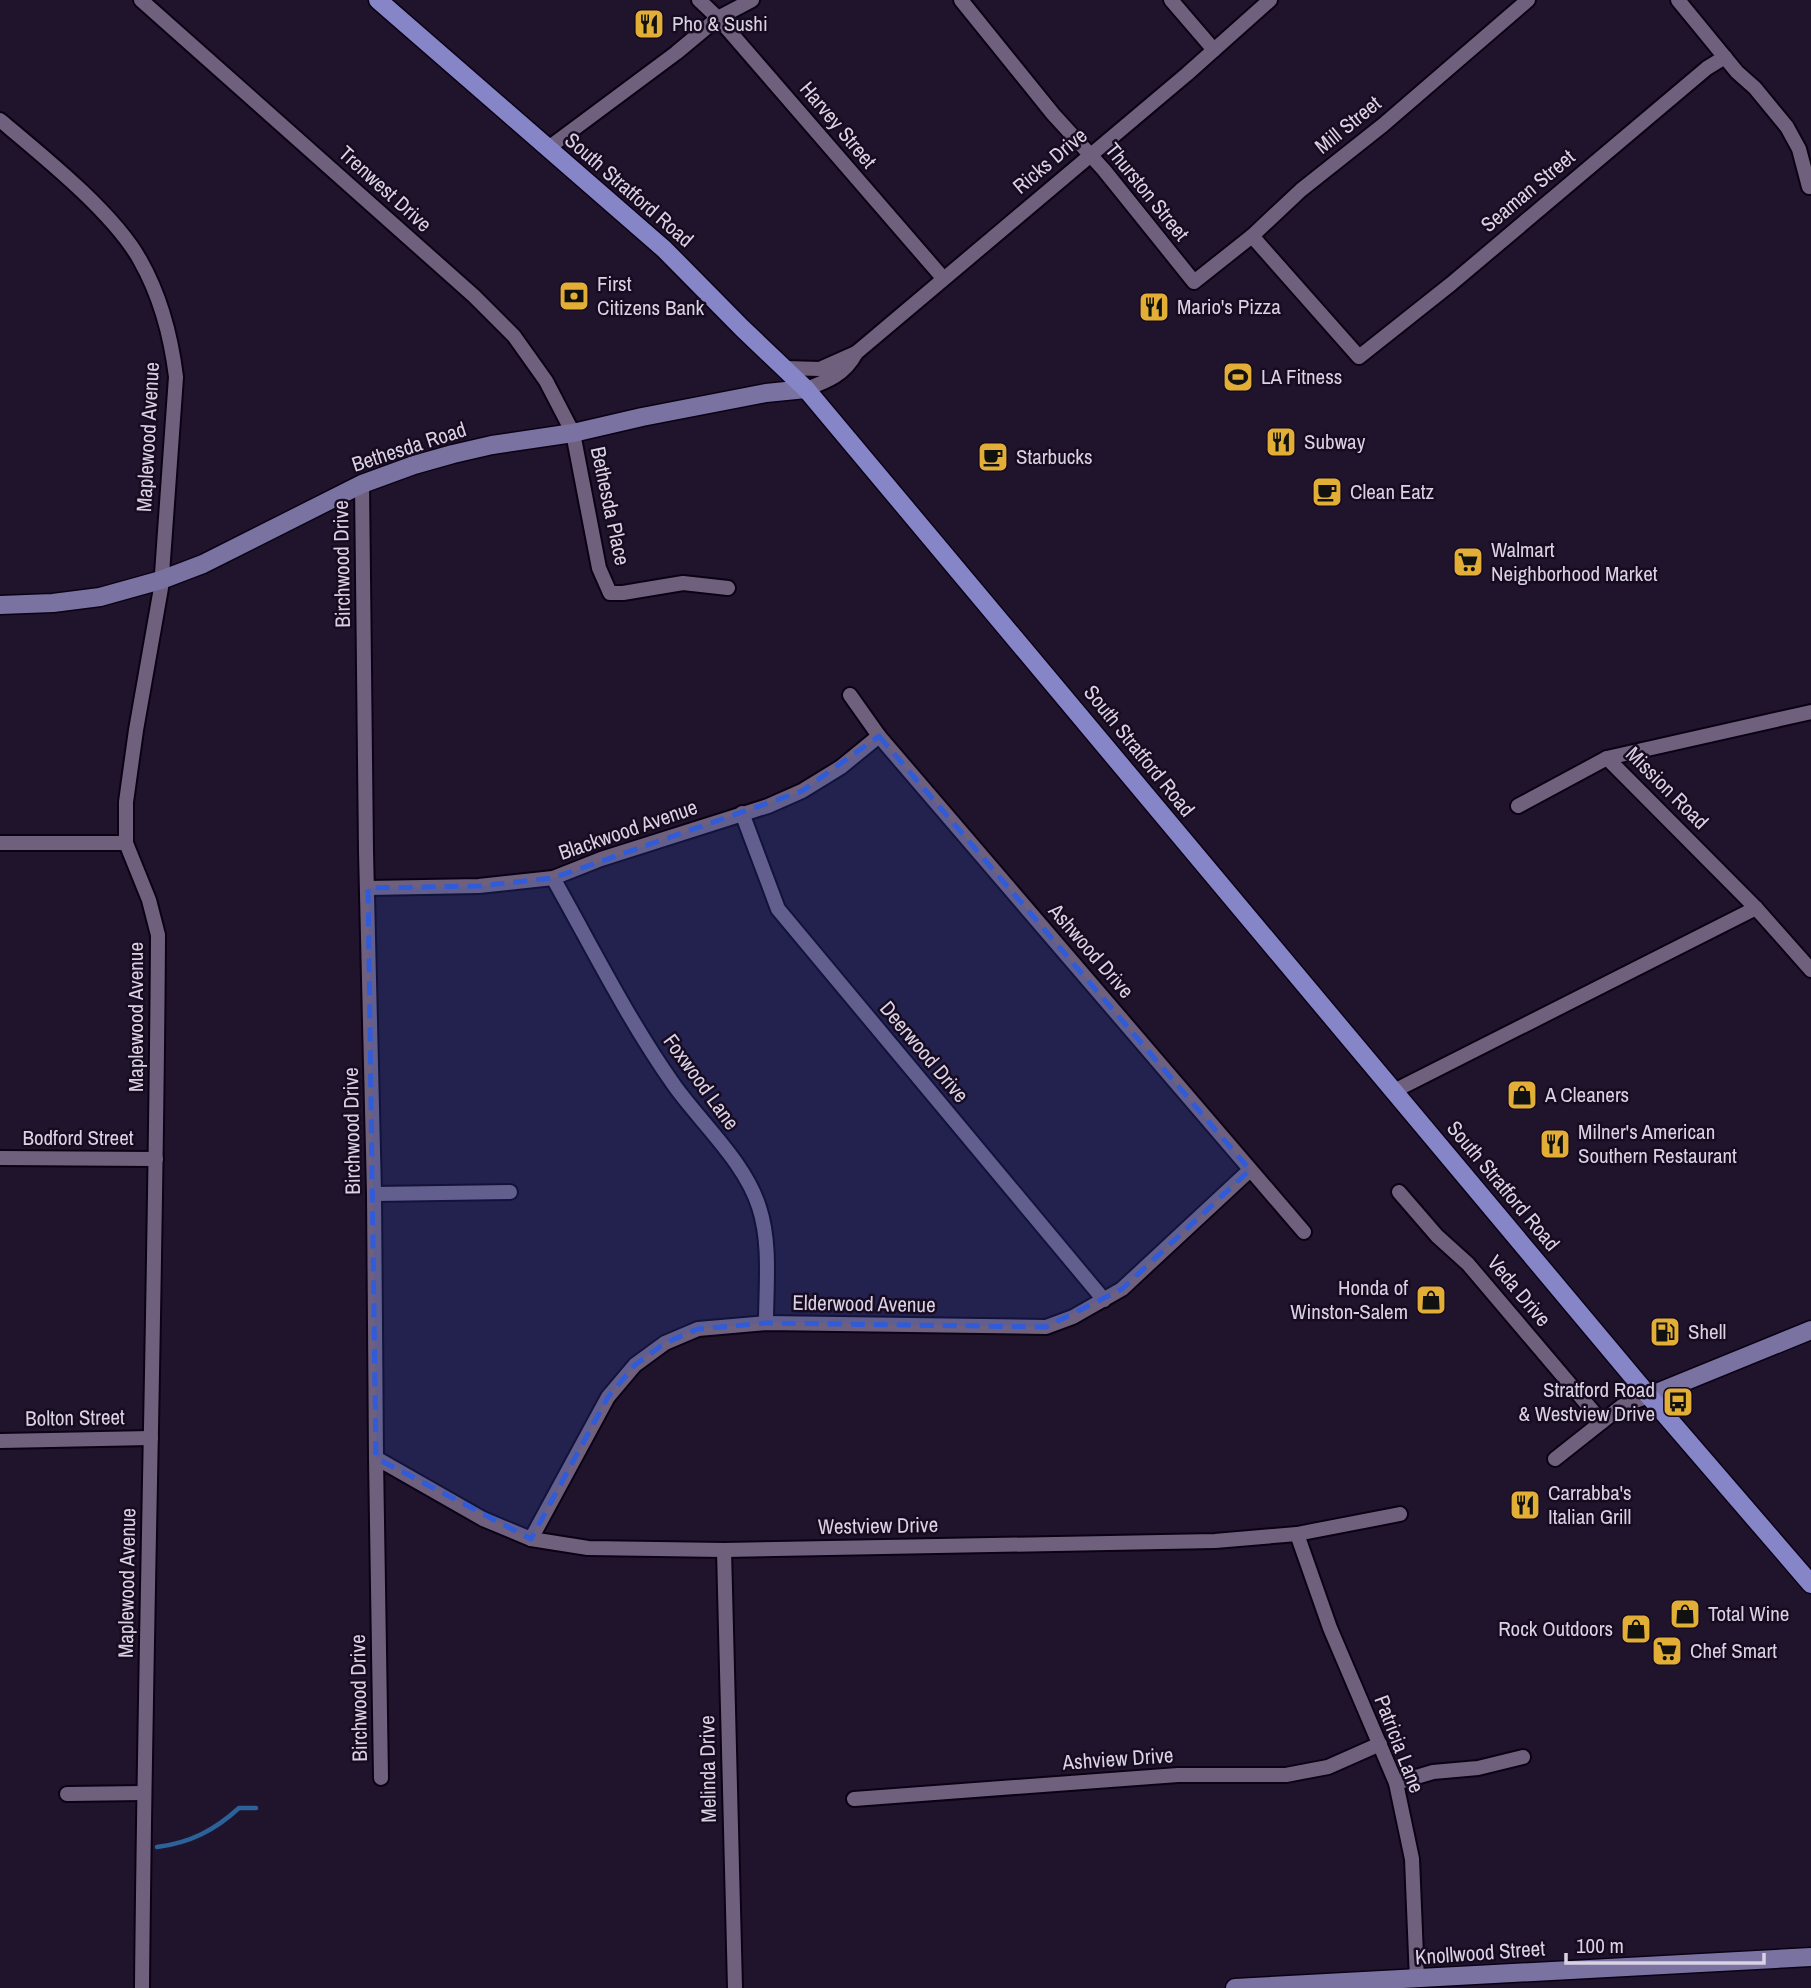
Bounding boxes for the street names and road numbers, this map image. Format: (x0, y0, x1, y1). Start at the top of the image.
street label: Harvey Street (793, 75, 883, 174)
street label: Mill Street (1308, 89, 1387, 160)
street label: Ricks Drive (1006, 121, 1093, 200)
street label: South Stratford Road (559, 126, 700, 254)
street label: Thurston Street (1099, 136, 1196, 247)
street label: Trenwest Drive (332, 139, 438, 238)
street label: Seaman Street (1474, 142, 1581, 239)
street label: Maplewood Avenue (129, 361, 166, 513)
street label: Bethesda Road (348, 414, 470, 479)
street label: Bethesda Place (584, 444, 637, 568)
street label: Birchwood Drive (326, 500, 357, 628)
street label: South Stratford Road (1077, 679, 1202, 823)
street label: Mission Road (1620, 740, 1715, 835)
street label: Blackwood Avenue (554, 792, 701, 867)
street label: Ashwood Drive (1041, 896, 1141, 1004)
street label: Maplewood Avenue (121, 942, 150, 1092)
street label: Deerwood Drive (873, 995, 975, 1109)
street label: Foxwood Lane (657, 1028, 746, 1136)
street label: Birchwood Drive (336, 1067, 367, 1195)
street label: South Stratford Road (1440, 1114, 1566, 1257)
street label: Bodford Street (22, 1123, 134, 1152)
street label: Veda Drive (1481, 1249, 1558, 1333)
street label: Elderwood Avenue (792, 1288, 936, 1319)
street label: Bolton Street (25, 1402, 125, 1433)
street label: Maplewood Avenue (111, 1508, 142, 1658)
street label: Westview Drive (818, 1510, 938, 1541)
street label: Birchwood Drive (343, 1634, 374, 1762)
street label: Patricia Lane (1368, 1691, 1431, 1797)
street label: Melinda Drive (692, 1715, 723, 1823)
street label: Ashview Drive (1061, 1740, 1174, 1777)
street label: Knollwood Street (1414, 1933, 1546, 1972)

